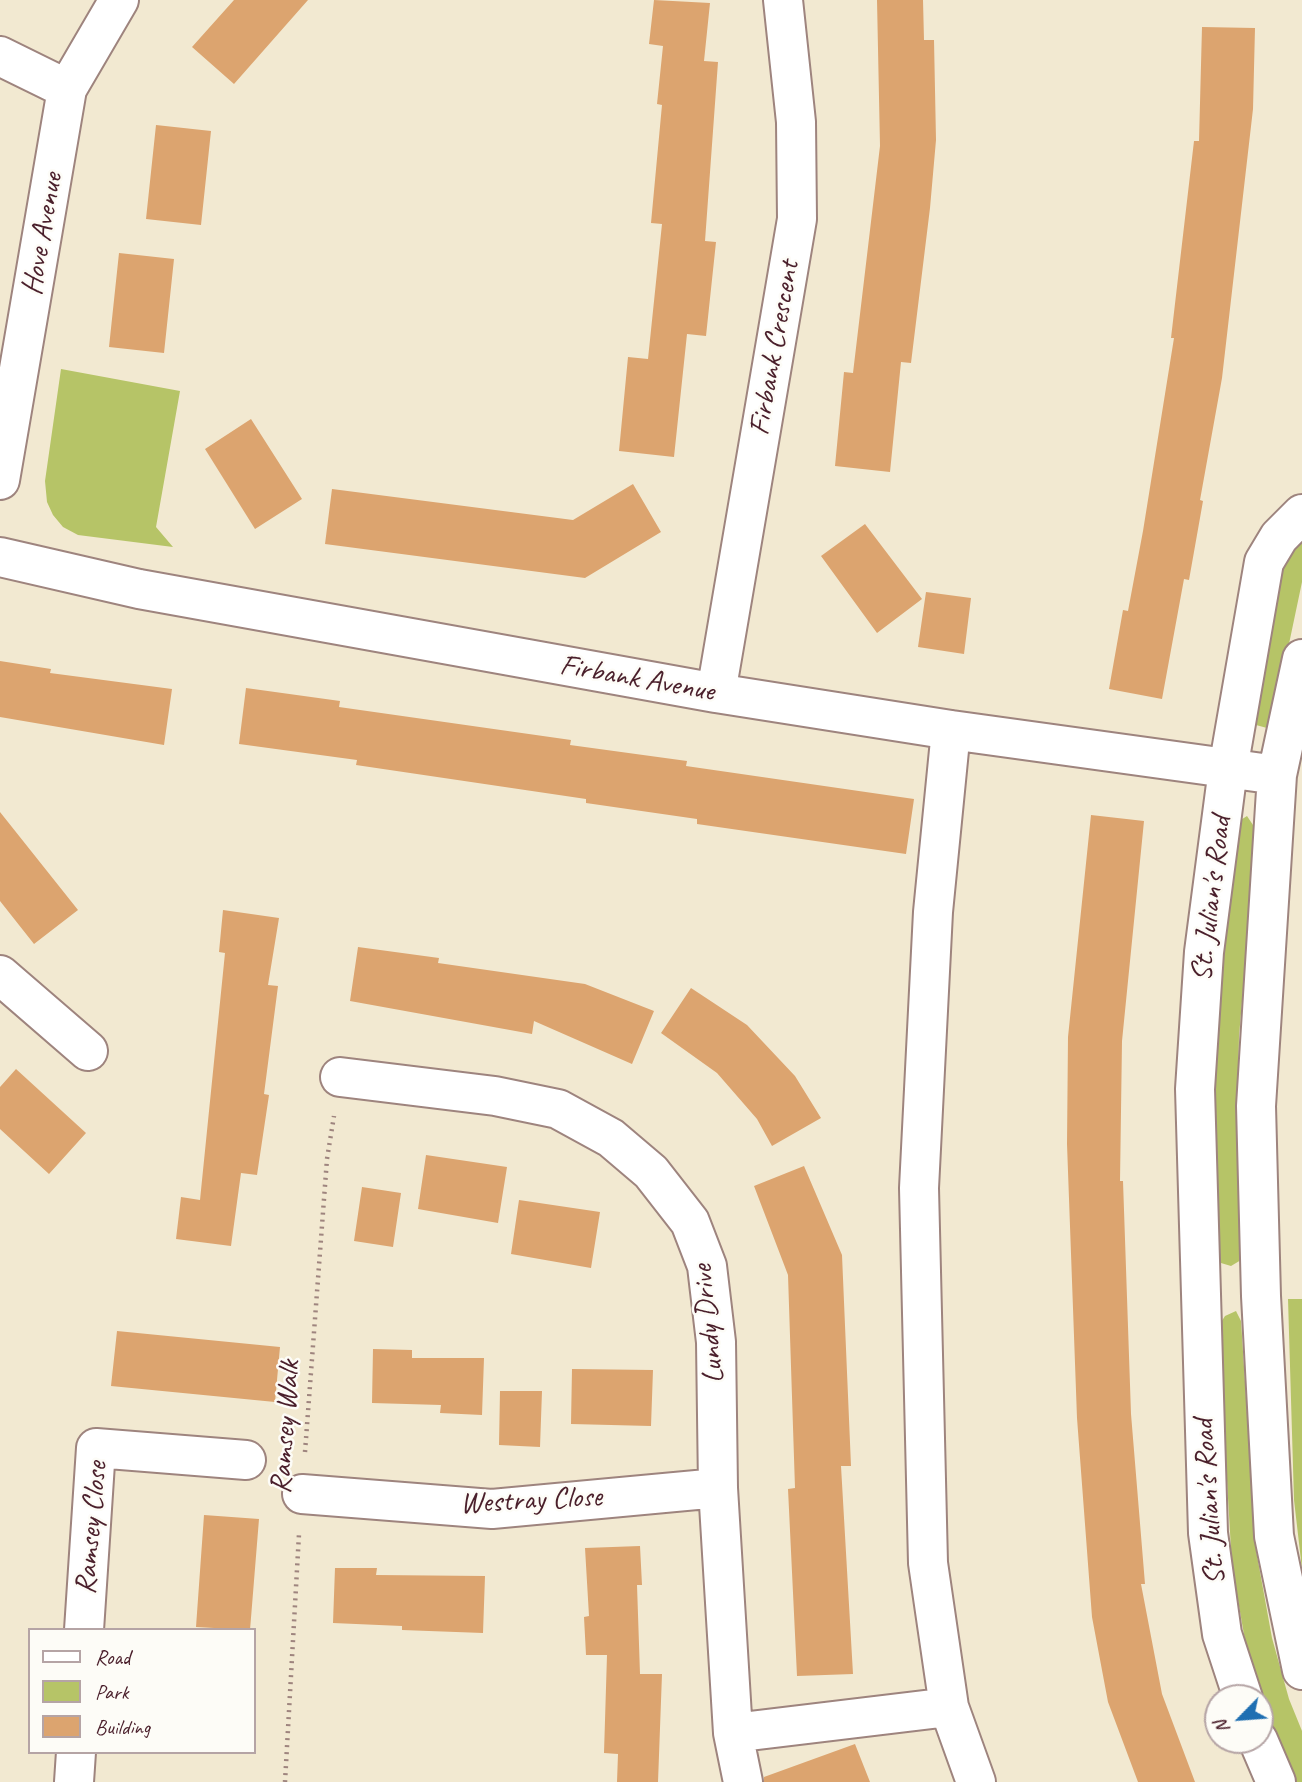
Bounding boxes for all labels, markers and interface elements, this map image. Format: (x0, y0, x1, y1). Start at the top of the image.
street label: Hove Avenue (15, 170, 71, 298)
street label: Firbank Crescent (742, 258, 808, 438)
street label: Firbank Avenue (557, 648, 717, 710)
street label: St. Julian's Road (1184, 814, 1240, 984)
street label: Lundy Drive (685, 1263, 733, 1385)
street label: Ramsey Walk (263, 1359, 309, 1495)
street label: St. Julian's Road (1186, 1418, 1234, 1586)
street label: Ramsey Close (68, 1460, 116, 1596)
street label: Westray Close (459, 1479, 603, 1523)
legend (28, 1628, 256, 1754)
text: Road (95, 1644, 130, 1670)
text: Park (95, 1679, 128, 1705)
north arrow (1204, 1684, 1274, 1754)
text: Building (95, 1714, 150, 1740)
text: N (1208, 1717, 1235, 1737)

